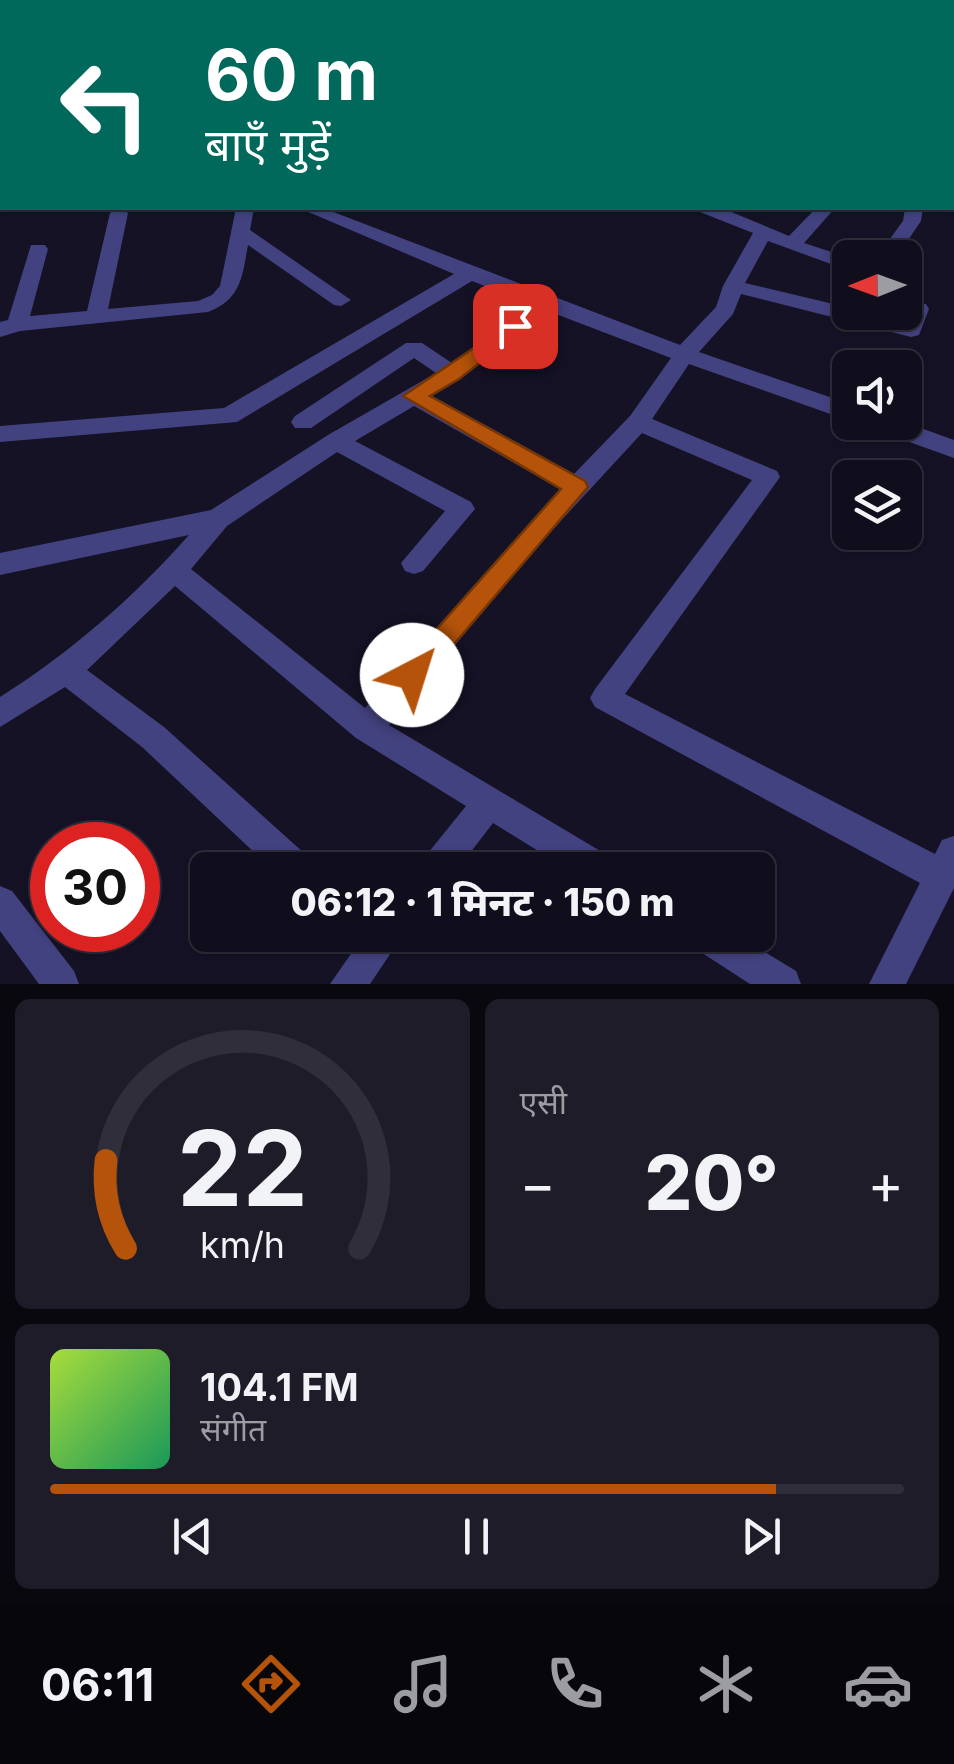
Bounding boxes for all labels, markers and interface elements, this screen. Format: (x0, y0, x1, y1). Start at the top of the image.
text: 60 m (205, 32, 378, 117)
icon: left (40, 40, 170, 170)
text: बाएँ मुड़ें (205, 117, 331, 172)
north arrow (832, 240, 922, 330)
map controls (832, 240, 922, 550)
pin (473, 284, 558, 369)
icon: arrive (488, 299, 543, 354)
button: sound (832, 350, 922, 440)
button: layers (832, 460, 922, 550)
position arrow (360, 623, 464, 727)
speed limit sign: 30 (30, 822, 160, 952)
text: 06:12 · 1 मिनट · 150 m (290, 879, 675, 925)
text: एसी (520, 1083, 567, 1122)
text: 22 (177, 1105, 308, 1231)
text: 20° (645, 1137, 779, 1228)
text: − (520, 1151, 556, 1217)
text: + (868, 1151, 904, 1217)
text: km/h (200, 1223, 285, 1267)
text: 104.1 FM (200, 1364, 359, 1410)
text: संगीत (200, 1410, 266, 1449)
icon: previous (165, 1509, 220, 1564)
icon: pause (449, 1509, 504, 1564)
icon: next (734, 1509, 789, 1564)
icon: directions (236, 1649, 306, 1719)
icon: music (388, 1649, 458, 1719)
icon: phone (540, 1649, 610, 1719)
icon: climate (691, 1649, 761, 1719)
icon: car (843, 1649, 913, 1719)
text: 06:11 (41, 1657, 154, 1712)

